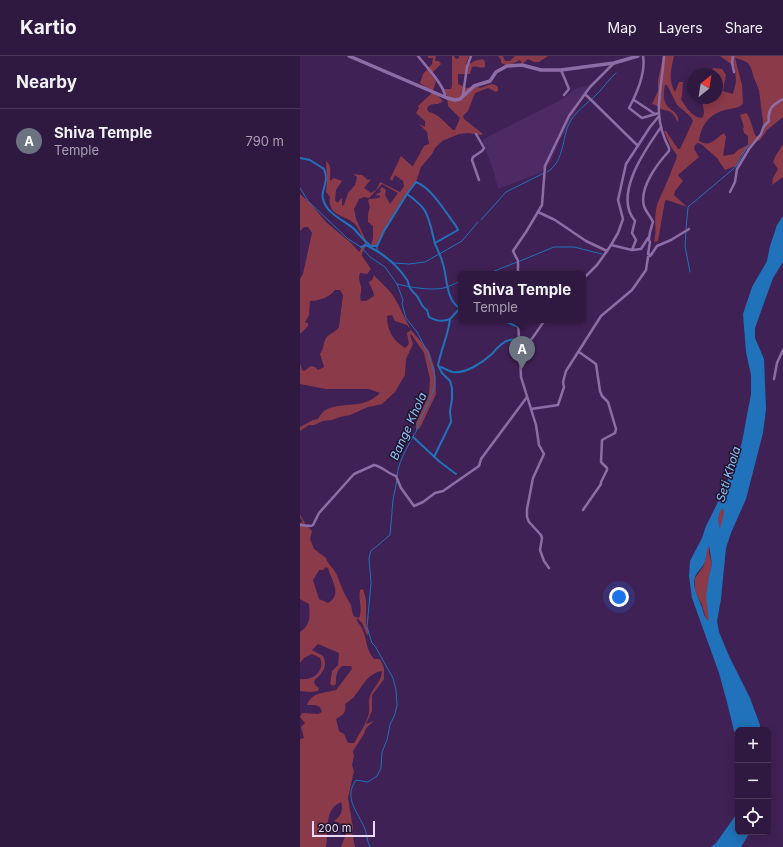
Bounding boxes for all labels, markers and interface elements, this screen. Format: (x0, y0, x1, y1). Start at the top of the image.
text: Kartio (20, 16, 77, 39)
text: Map (608, 19, 637, 36)
text: Layers (659, 19, 703, 36)
text: Share (725, 19, 763, 36)
north arrow (687, 68, 723, 104)
text: Nearby (16, 72, 77, 92)
text: Shiva Temple (54, 123, 152, 142)
text: A (24, 133, 34, 149)
text: 790 m (245, 133, 284, 149)
text: Temple (54, 142, 99, 158)
popup (458, 271, 586, 323)
text: Shiva Temple (473, 280, 571, 299)
text: Temple (473, 299, 518, 315)
pin: A (509, 336, 535, 369)
water label: Bange Khola (386, 390, 430, 462)
water label: Seti Khola (712, 444, 744, 504)
your location (609, 587, 629, 607)
map controls (735, 727, 771, 835)
button: + (735, 727, 771, 763)
button: − (735, 763, 771, 799)
button: locate (735, 799, 771, 835)
scale bar (312, 819, 375, 838)
text: 200 m (318, 821, 351, 835)

